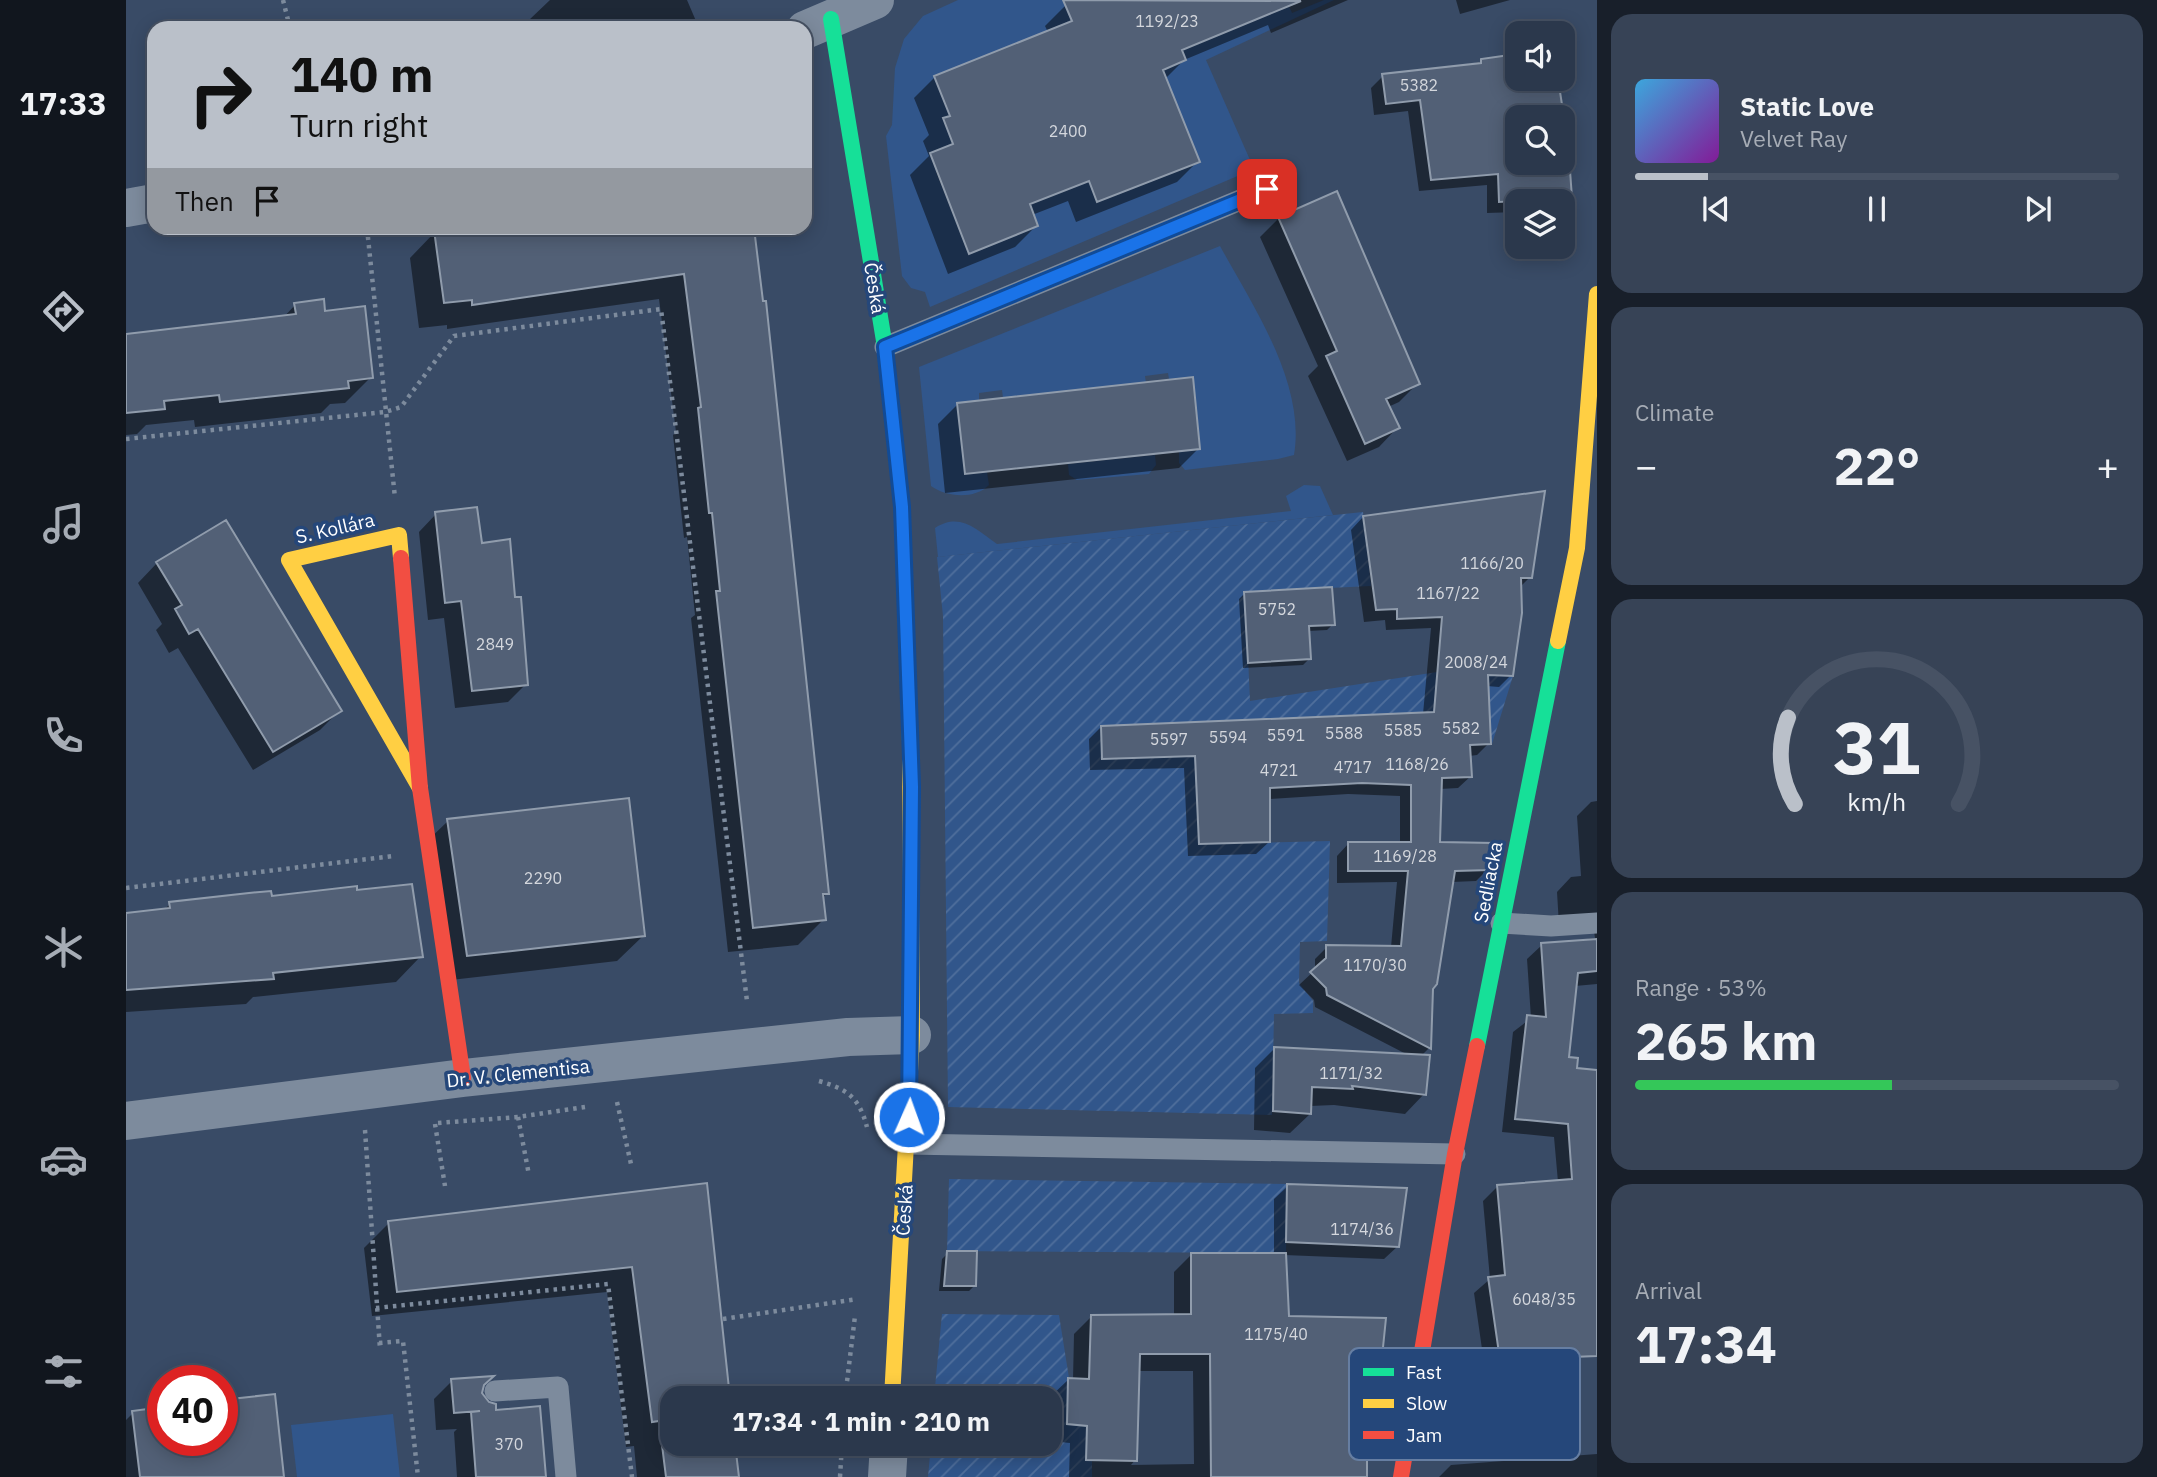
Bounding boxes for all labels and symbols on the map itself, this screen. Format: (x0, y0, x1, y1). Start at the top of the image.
house number: 1192/23 (1135, 11, 1199, 31)
house number: 5382 (1400, 75, 1438, 95)
house number: 2400 (1049, 121, 1087, 141)
pin (1237, 159, 1297, 219)
street label: Česká (859, 261, 891, 315)
street label: S. Kollára (293, 507, 377, 549)
house number: 1166/20 (1460, 553, 1524, 573)
house number: 1167/22 (1416, 583, 1480, 603)
house number: 5752 (1258, 599, 1296, 619)
house number: 2849 (476, 634, 514, 654)
house number: 2008/24 (1444, 652, 1508, 672)
house number: 5582 (1442, 718, 1480, 738)
house number: 5585 (1384, 720, 1422, 740)
house number: 5588 (1325, 723, 1363, 743)
house number: 5591 (1267, 725, 1305, 745)
house number: 5594 (1209, 727, 1247, 747)
house number: 5597 (1150, 729, 1188, 749)
house number: 1168/26 (1385, 754, 1449, 774)
house number: 4717 (1334, 757, 1372, 777)
house number: 4721 (1260, 760, 1298, 780)
street label: Sedliacka (1468, 839, 1508, 925)
house number: 1169/28 (1373, 846, 1437, 866)
house number: 2290 (524, 868, 562, 888)
house number: 1170/30 (1343, 955, 1407, 975)
street label: Dr. V. Clementisa (445, 1054, 591, 1092)
house number: 1171/32 (1319, 1063, 1383, 1083)
position arrow (872, 1080, 946, 1154)
street label: Česká (890, 1183, 918, 1237)
house number: 1174/36 (1330, 1219, 1394, 1239)
house number: 6048/35 (1512, 1289, 1576, 1309)
house number: 1175/40 (1244, 1324, 1308, 1344)
legend (1349, 1348, 1580, 1460)
text: Fast (1406, 1360, 1442, 1384)
speed limit sign: 40 (147, 1365, 238, 1456)
text: Slow (1406, 1391, 1447, 1415)
text: Jam (1406, 1423, 1442, 1447)
house number: 370 (495, 1434, 523, 1454)

